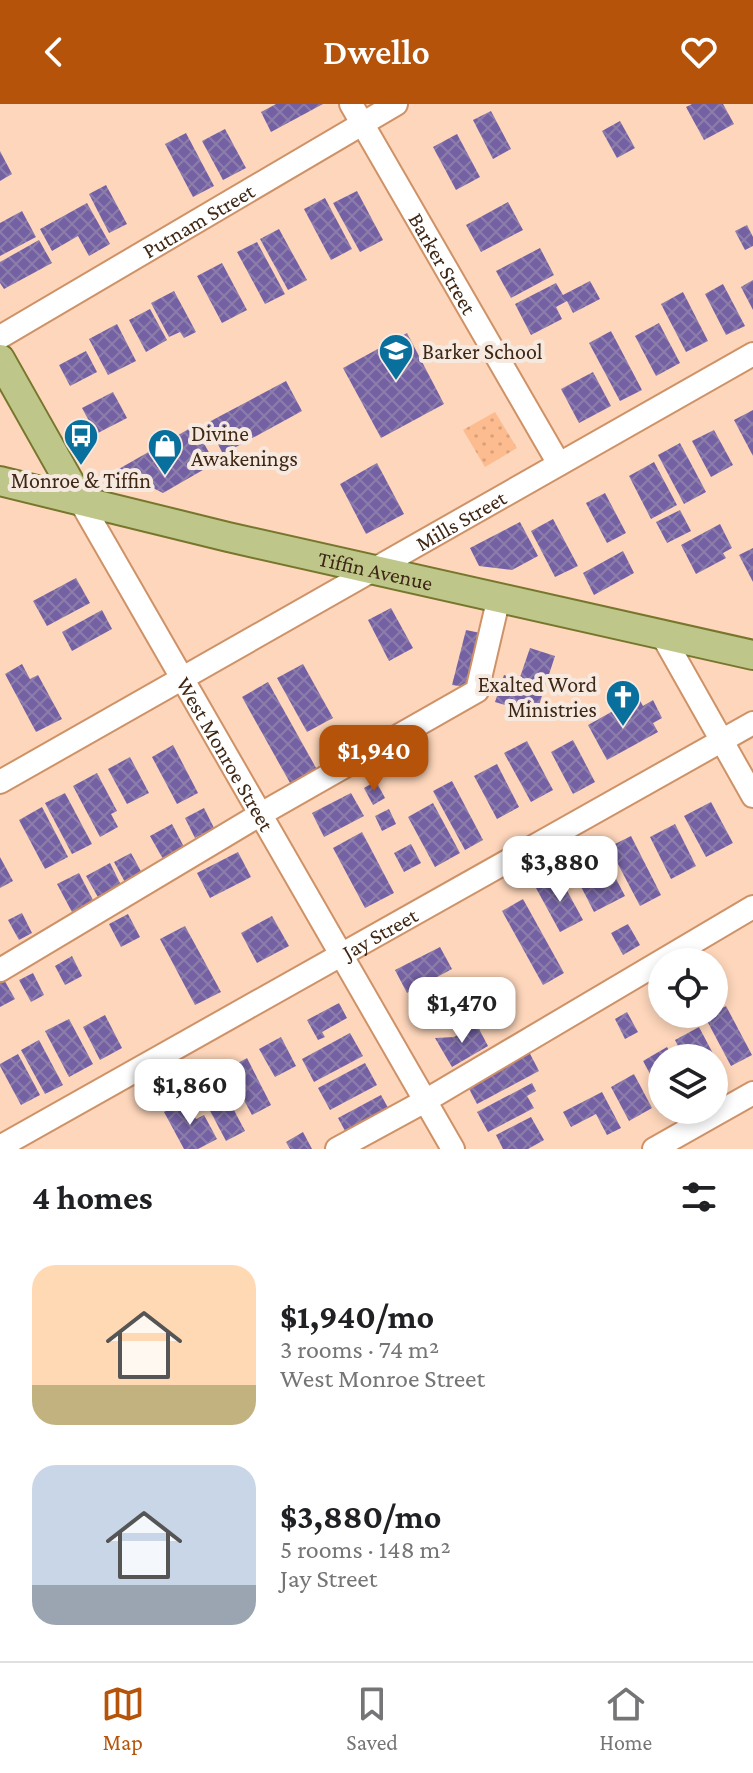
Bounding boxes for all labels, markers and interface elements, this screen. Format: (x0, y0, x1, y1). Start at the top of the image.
icon: back (32, 30, 76, 74)
icon: heart (677, 30, 721, 74)
text: Dwello (323, 32, 430, 72)
street label: Putnam Street (138, 178, 259, 263)
street label: Barker Street (403, 208, 482, 320)
school or university icon: Barker School (377, 332, 415, 382)
place label: Barker School (422, 339, 543, 364)
bus stop icon: Monroe & Tiffin (62, 417, 100, 467)
place label: Divine Awakenings (191, 421, 298, 471)
shop icon: Divine Awakenings (146, 427, 184, 477)
place label: Monroe & Tiffin (11, 468, 151, 493)
street label: Mills Street (411, 485, 511, 556)
street label: Tiffin Avenue (316, 546, 435, 596)
place label: Exalted Word Ministries (478, 672, 597, 722)
street label: West Monroe Street (171, 673, 280, 836)
church icon: Exalted Word Ministries (604, 678, 642, 728)
pin: $1,940 (309, 725, 439, 793)
text: $1,940 (337, 736, 411, 765)
pin: $3,880 (495, 836, 625, 904)
text: $3,880 (521, 847, 599, 876)
street label: Jay Street (336, 902, 423, 966)
map controls (648, 948, 728, 1124)
button: locate (648, 948, 728, 1028)
pin: $1,470 (397, 977, 527, 1045)
text: $1,470 (427, 988, 497, 1017)
button: layers (648, 1044, 728, 1124)
pin: $1,860 (125, 1059, 255, 1127)
text: $1,860 (152, 1070, 228, 1099)
icon: filters (677, 1175, 721, 1219)
text: 4 homes (32, 1179, 153, 1216)
icon: home (96, 1297, 192, 1393)
text: $1,940/mo (280, 1298, 434, 1335)
text: 3 rooms · 74 m² (280, 1335, 439, 1364)
text: West Monroe Street (280, 1364, 485, 1393)
icon: home (96, 1497, 192, 1593)
text: $3,880/mo (280, 1498, 441, 1535)
text: 5 rooms · 148 m² (280, 1535, 451, 1564)
text: Jay Street (280, 1564, 377, 1593)
tab: Map (101, 1682, 145, 1755)
tab: Saved (346, 1682, 398, 1755)
tab: Home (600, 1682, 652, 1755)

